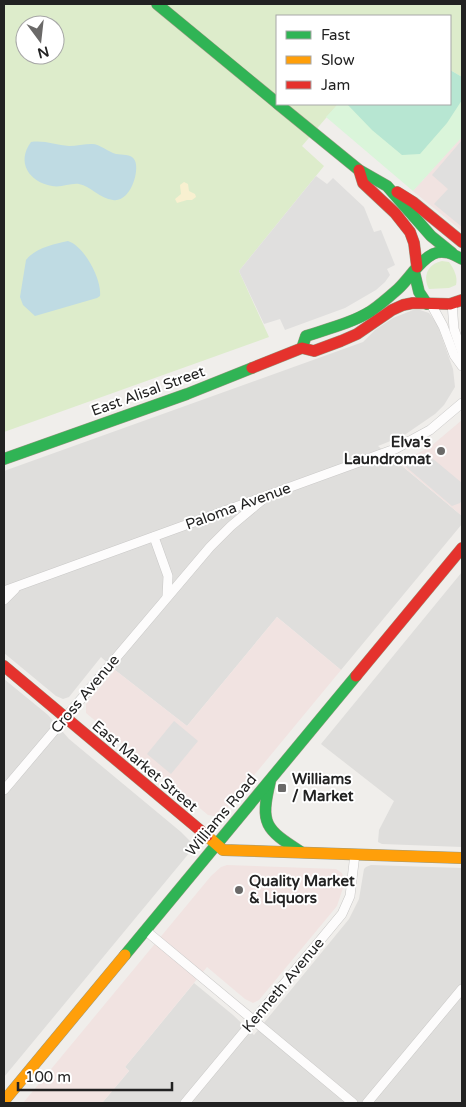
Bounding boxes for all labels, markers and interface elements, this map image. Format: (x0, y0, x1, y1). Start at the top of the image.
north arrow (15, 15, 65, 65)
legend (276, 15, 451, 105)
text: Fast (321, 26, 351, 44)
text: N (36, 42, 51, 62)
text: Slow (321, 51, 355, 69)
text: Jam (321, 76, 350, 94)
street label: East Alisal Street (89, 362, 207, 420)
place label: Elva's Laundromat (344, 433, 431, 468)
marker: Elva's Laundromat (435, 445, 447, 457)
street label: Paloma Avenue (183, 479, 293, 533)
street label: Cross Avenue (47, 651, 123, 737)
street label: East Market Street (89, 717, 202, 816)
place label: Williams / Market (292, 770, 354, 805)
street label: Williams Road (182, 771, 260, 859)
marker: Williams / Market (276, 782, 288, 794)
place label: Quality Market & Liquors (249, 872, 355, 908)
marker: Quality Market & Liquors (233, 884, 245, 896)
street label: Kenneth Avenue (238, 934, 328, 1036)
scale bar (18, 1060, 171, 1092)
text: 100 m (25, 1068, 71, 1086)

